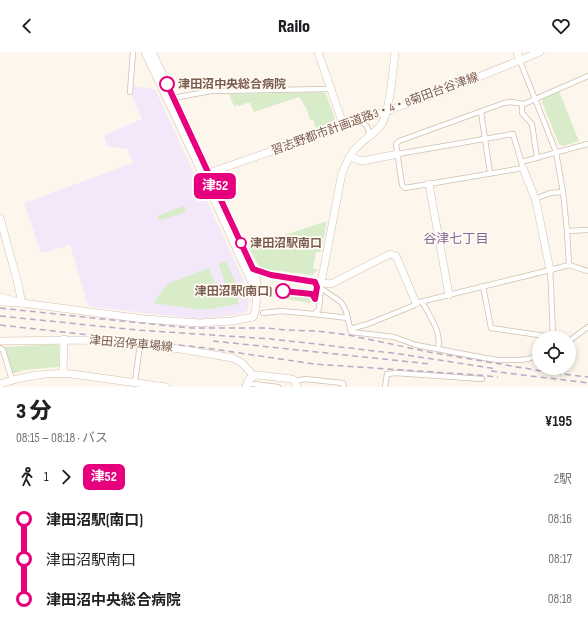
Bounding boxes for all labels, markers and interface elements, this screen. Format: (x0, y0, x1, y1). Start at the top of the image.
icon: back (16, 15, 38, 37)
icon: heart (550, 15, 572, 37)
text: Railo (278, 16, 310, 37)
street label: 習志野都市計画道路3・4・8菊田台谷津線 (269, 69, 481, 159)
marker: 津田沼中央総合病院 (159, 76, 175, 92)
place label: 津田沼中央総合病院 (178, 77, 286, 92)
line badge: 津52 (192, 173, 238, 199)
text: 津52 (202, 177, 228, 194)
district label: 谷津七丁目 (423, 231, 489, 247)
place label: 津田沼駅南口 (250, 236, 322, 251)
marker: 津田沼駅南口 (235, 237, 247, 249)
marker: 津田沼駅(南口) (275, 283, 291, 299)
place label: 津田沼駅(南口) (194, 284, 272, 299)
map controls (532, 331, 576, 375)
button: locate (532, 331, 576, 375)
street label: 津田沼停車場線 (88, 333, 174, 355)
text: 3 分 (16, 398, 52, 425)
text: ¥195 (545, 412, 572, 431)
text: 08:15 – 08:18 · バス (16, 430, 108, 446)
icon: walk (16, 466, 38, 488)
icon: forward (55, 466, 77, 488)
text: 津52 (91, 468, 117, 485)
text: 1 (44, 469, 49, 485)
text: 2駅 (554, 471, 572, 487)
text: 津田沼駅(南口) (46, 511, 143, 530)
text: 08:16 (548, 511, 572, 527)
text: 津田沼駅南口 (46, 551, 136, 570)
text: 08:17 (548, 551, 572, 567)
text: 津田沼中央総合病院 (46, 591, 181, 610)
text: 08:18 (548, 591, 572, 607)

